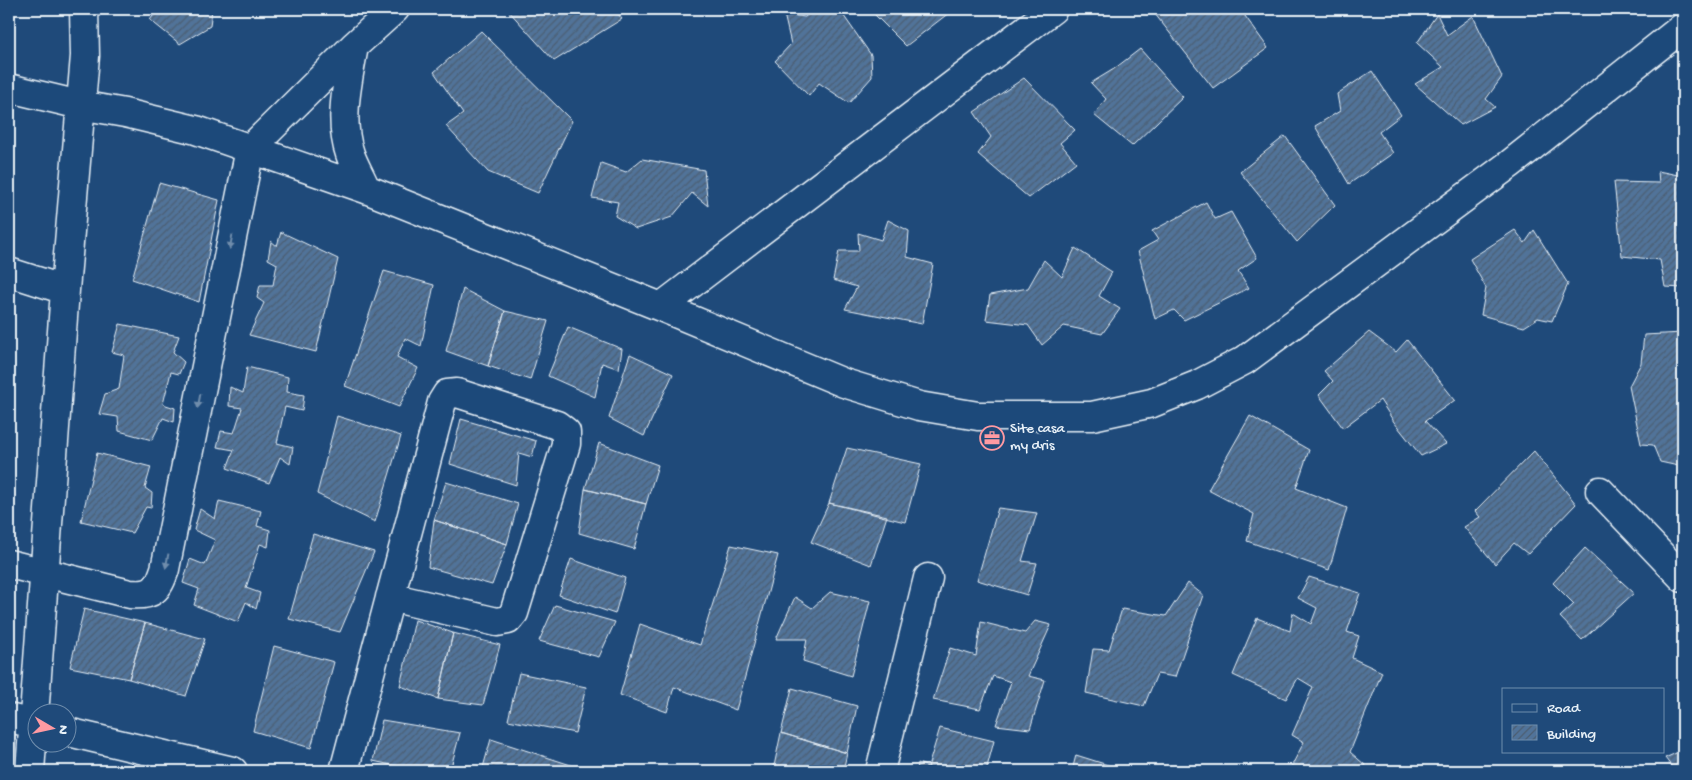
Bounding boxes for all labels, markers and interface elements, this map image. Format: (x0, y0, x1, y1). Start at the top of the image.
one-way arrow (227, 235, 235, 250)
one-way arrow (195, 394, 203, 409)
place label: Site casa my dris (1010, 420, 1066, 455)
office icon: Site casa my dris (979, 425, 1005, 451)
one-way arrow (163, 553, 171, 568)
legend (1502, 688, 1664, 752)
text: Road (1547, 700, 1581, 718)
north arrow (28, 702, 78, 752)
text: N (53, 724, 71, 735)
text: Building (1546, 726, 1596, 744)

